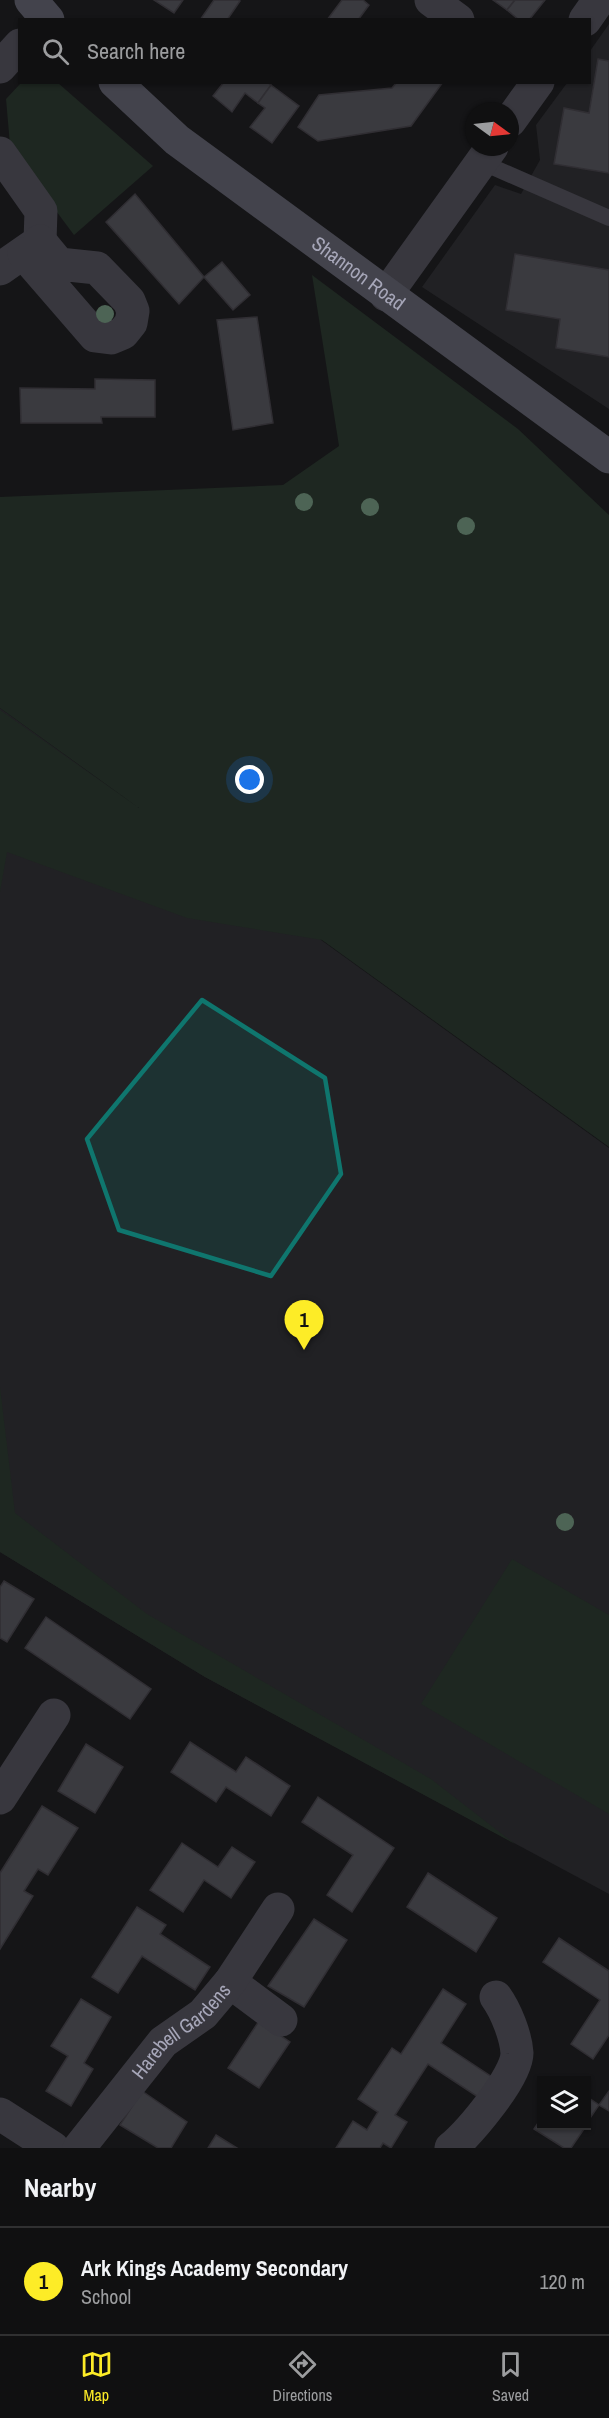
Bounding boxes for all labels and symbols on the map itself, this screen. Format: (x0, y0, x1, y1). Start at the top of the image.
north arrow (465, 102, 519, 156)
street label: Shannon Road (307, 229, 411, 316)
your location (235, 765, 264, 794)
pin: 1 (284, 1300, 324, 1350)
street label: Harebell Gardens (125, 1977, 236, 2084)

